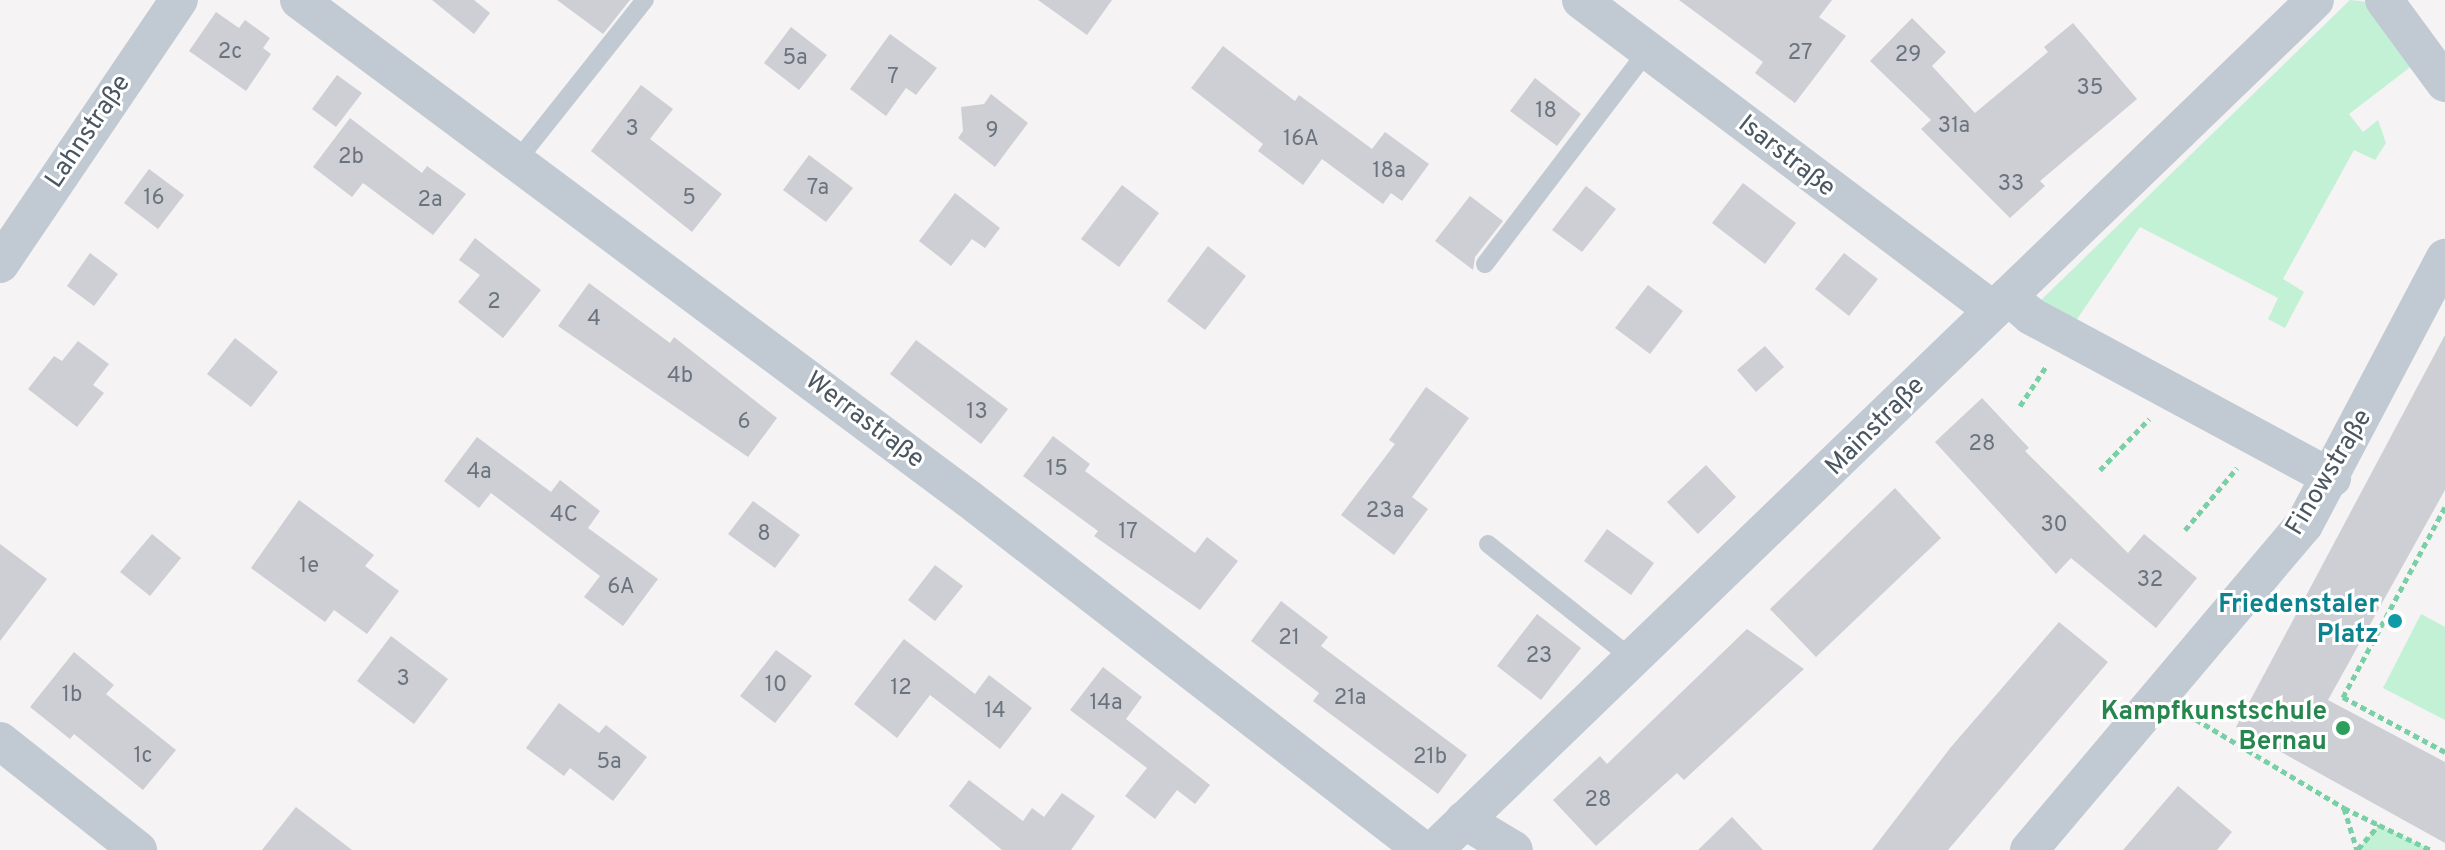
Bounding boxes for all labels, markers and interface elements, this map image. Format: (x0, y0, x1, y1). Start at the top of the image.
house number: 2c (218, 40, 242, 66)
house number: 27 (1788, 41, 1812, 67)
house number: 29 (1895, 43, 1921, 69)
house number: 5a (782, 46, 808, 72)
house number: 7 (887, 65, 899, 91)
street label: Lahnstraße (40, 69, 138, 195)
house number: 35 (2077, 76, 2103, 102)
house number: 18 (1535, 99, 1557, 125)
street label: Isarstraße (1731, 109, 1841, 205)
house number: 31a (1938, 114, 1970, 140)
house number: 3 (625, 117, 639, 143)
house number: 9 (985, 119, 999, 145)
house number: 16A (1283, 127, 1319, 153)
house number: 2b (338, 145, 364, 171)
house number: 18a (1372, 159, 1406, 185)
house number: 33 (1998, 172, 2024, 198)
house number: 7a (807, 176, 829, 202)
house number: 16 (143, 186, 165, 212)
house number: 5 (682, 186, 696, 212)
house number: 2a (417, 188, 443, 214)
house number: 2 (487, 290, 501, 316)
house number: 4 (587, 307, 601, 333)
house number: 4b (667, 364, 693, 390)
street label: Werrastraße (798, 366, 930, 476)
street label: Mainstraße (1820, 371, 1932, 483)
house number: 13 (966, 400, 988, 426)
street label: Finowstraße (2280, 404, 2380, 542)
house number: 6 (737, 410, 751, 436)
house number: 28 (1969, 432, 1995, 458)
house number: 15 (1046, 457, 1068, 483)
house number: 4a (466, 460, 492, 486)
house number: 23a (1366, 499, 1404, 525)
house number: 4C (550, 503, 578, 529)
house number: 30 (2040, 513, 2068, 539)
house number: 17 (1118, 520, 1138, 546)
house number: 8 (757, 522, 771, 548)
house number: 1e (299, 554, 319, 580)
house number: 32 (2137, 568, 2163, 594)
house number: 6A (607, 575, 635, 601)
place label: Friedenstaler Platz (2218, 590, 2379, 652)
marker: Friedenstaler Platz (2386, 612, 2404, 630)
house number: 21 (1278, 626, 1300, 652)
house number: 23 (1526, 644, 1552, 670)
house number: 3 (396, 667, 410, 693)
house number: 10 (765, 673, 787, 699)
house number: 12 (890, 676, 912, 702)
house number: 1b (62, 683, 82, 709)
house number: 21a (1334, 686, 1366, 712)
house number: 14a (1090, 691, 1122, 717)
place label: Kampfkunstschule Bernau (2101, 697, 2327, 758)
house number: 14 (984, 699, 1006, 725)
marker: Kampfkunstschule Bernau (2334, 719, 2352, 737)
house number: 1c (133, 744, 153, 770)
house number: 21b (1413, 745, 1447, 771)
house number: 5a (596, 750, 622, 776)
house number: 28 (1585, 788, 1611, 814)

